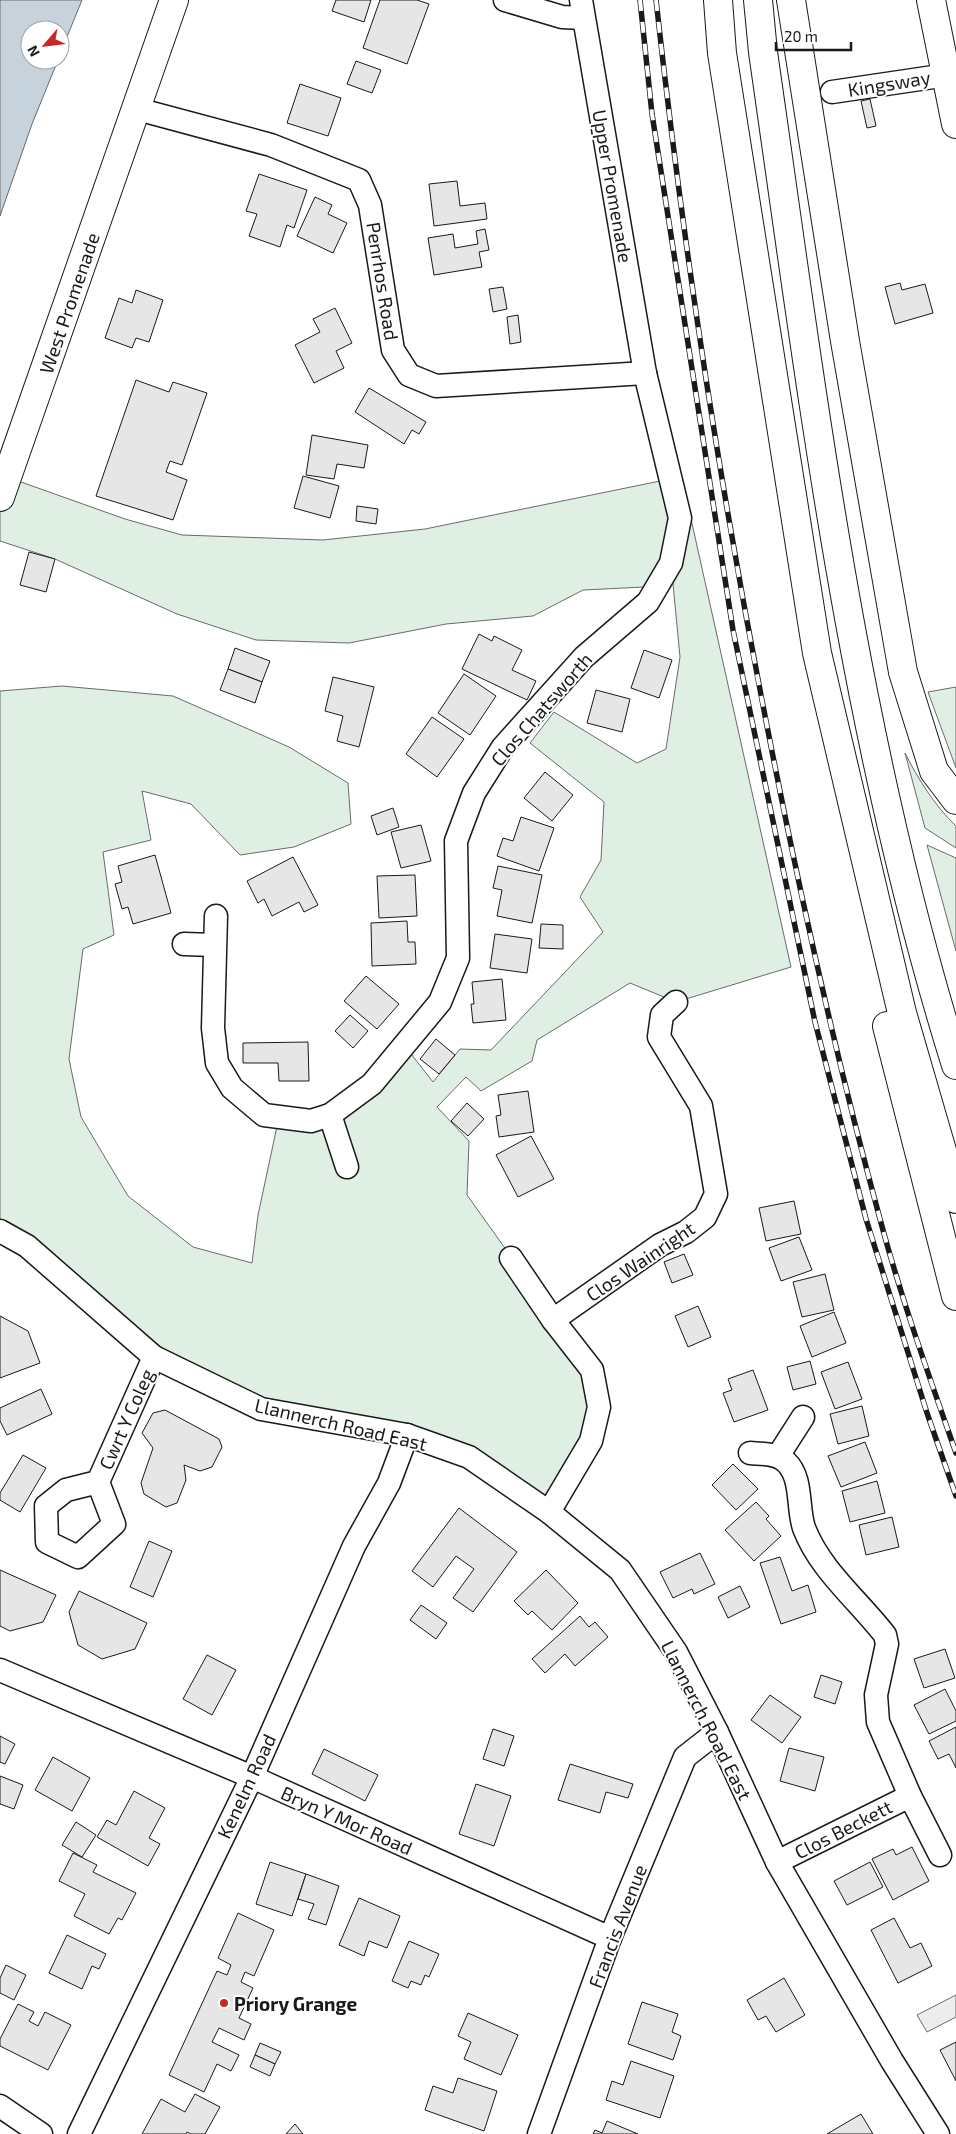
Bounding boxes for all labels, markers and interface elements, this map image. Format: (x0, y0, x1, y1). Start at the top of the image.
north arrow (20, 20, 70, 70)
scale bar (776, 20, 851, 52)
text: 20 m (784, 27, 818, 45)
text: N (23, 43, 43, 60)
street label: Kingsway (846, 65, 932, 101)
street label: Upper Promenade (588, 108, 638, 264)
street label: Penrhos Road (362, 220, 404, 342)
street label: West Promenade (34, 229, 104, 377)
street label: Clos Chatsworth (486, 648, 596, 770)
street label: Clos Wainright (581, 1216, 699, 1306)
street label: Cwrt Y Coleg (94, 1365, 159, 1473)
street label: Llannerch Road East (253, 1393, 429, 1455)
street label: Llannerch Road East (657, 1636, 757, 1804)
street label: Kenelm Road (212, 1730, 280, 1842)
street label: Bryn Y Mor Road (278, 1781, 416, 1859)
street label: Clos Beckett (790, 1795, 896, 1863)
street label: Francis Avenue (583, 1861, 651, 1991)
place label: Priory Grange (234, 1992, 357, 2016)
marker: Priory Grange (218, 1997, 230, 2009)

